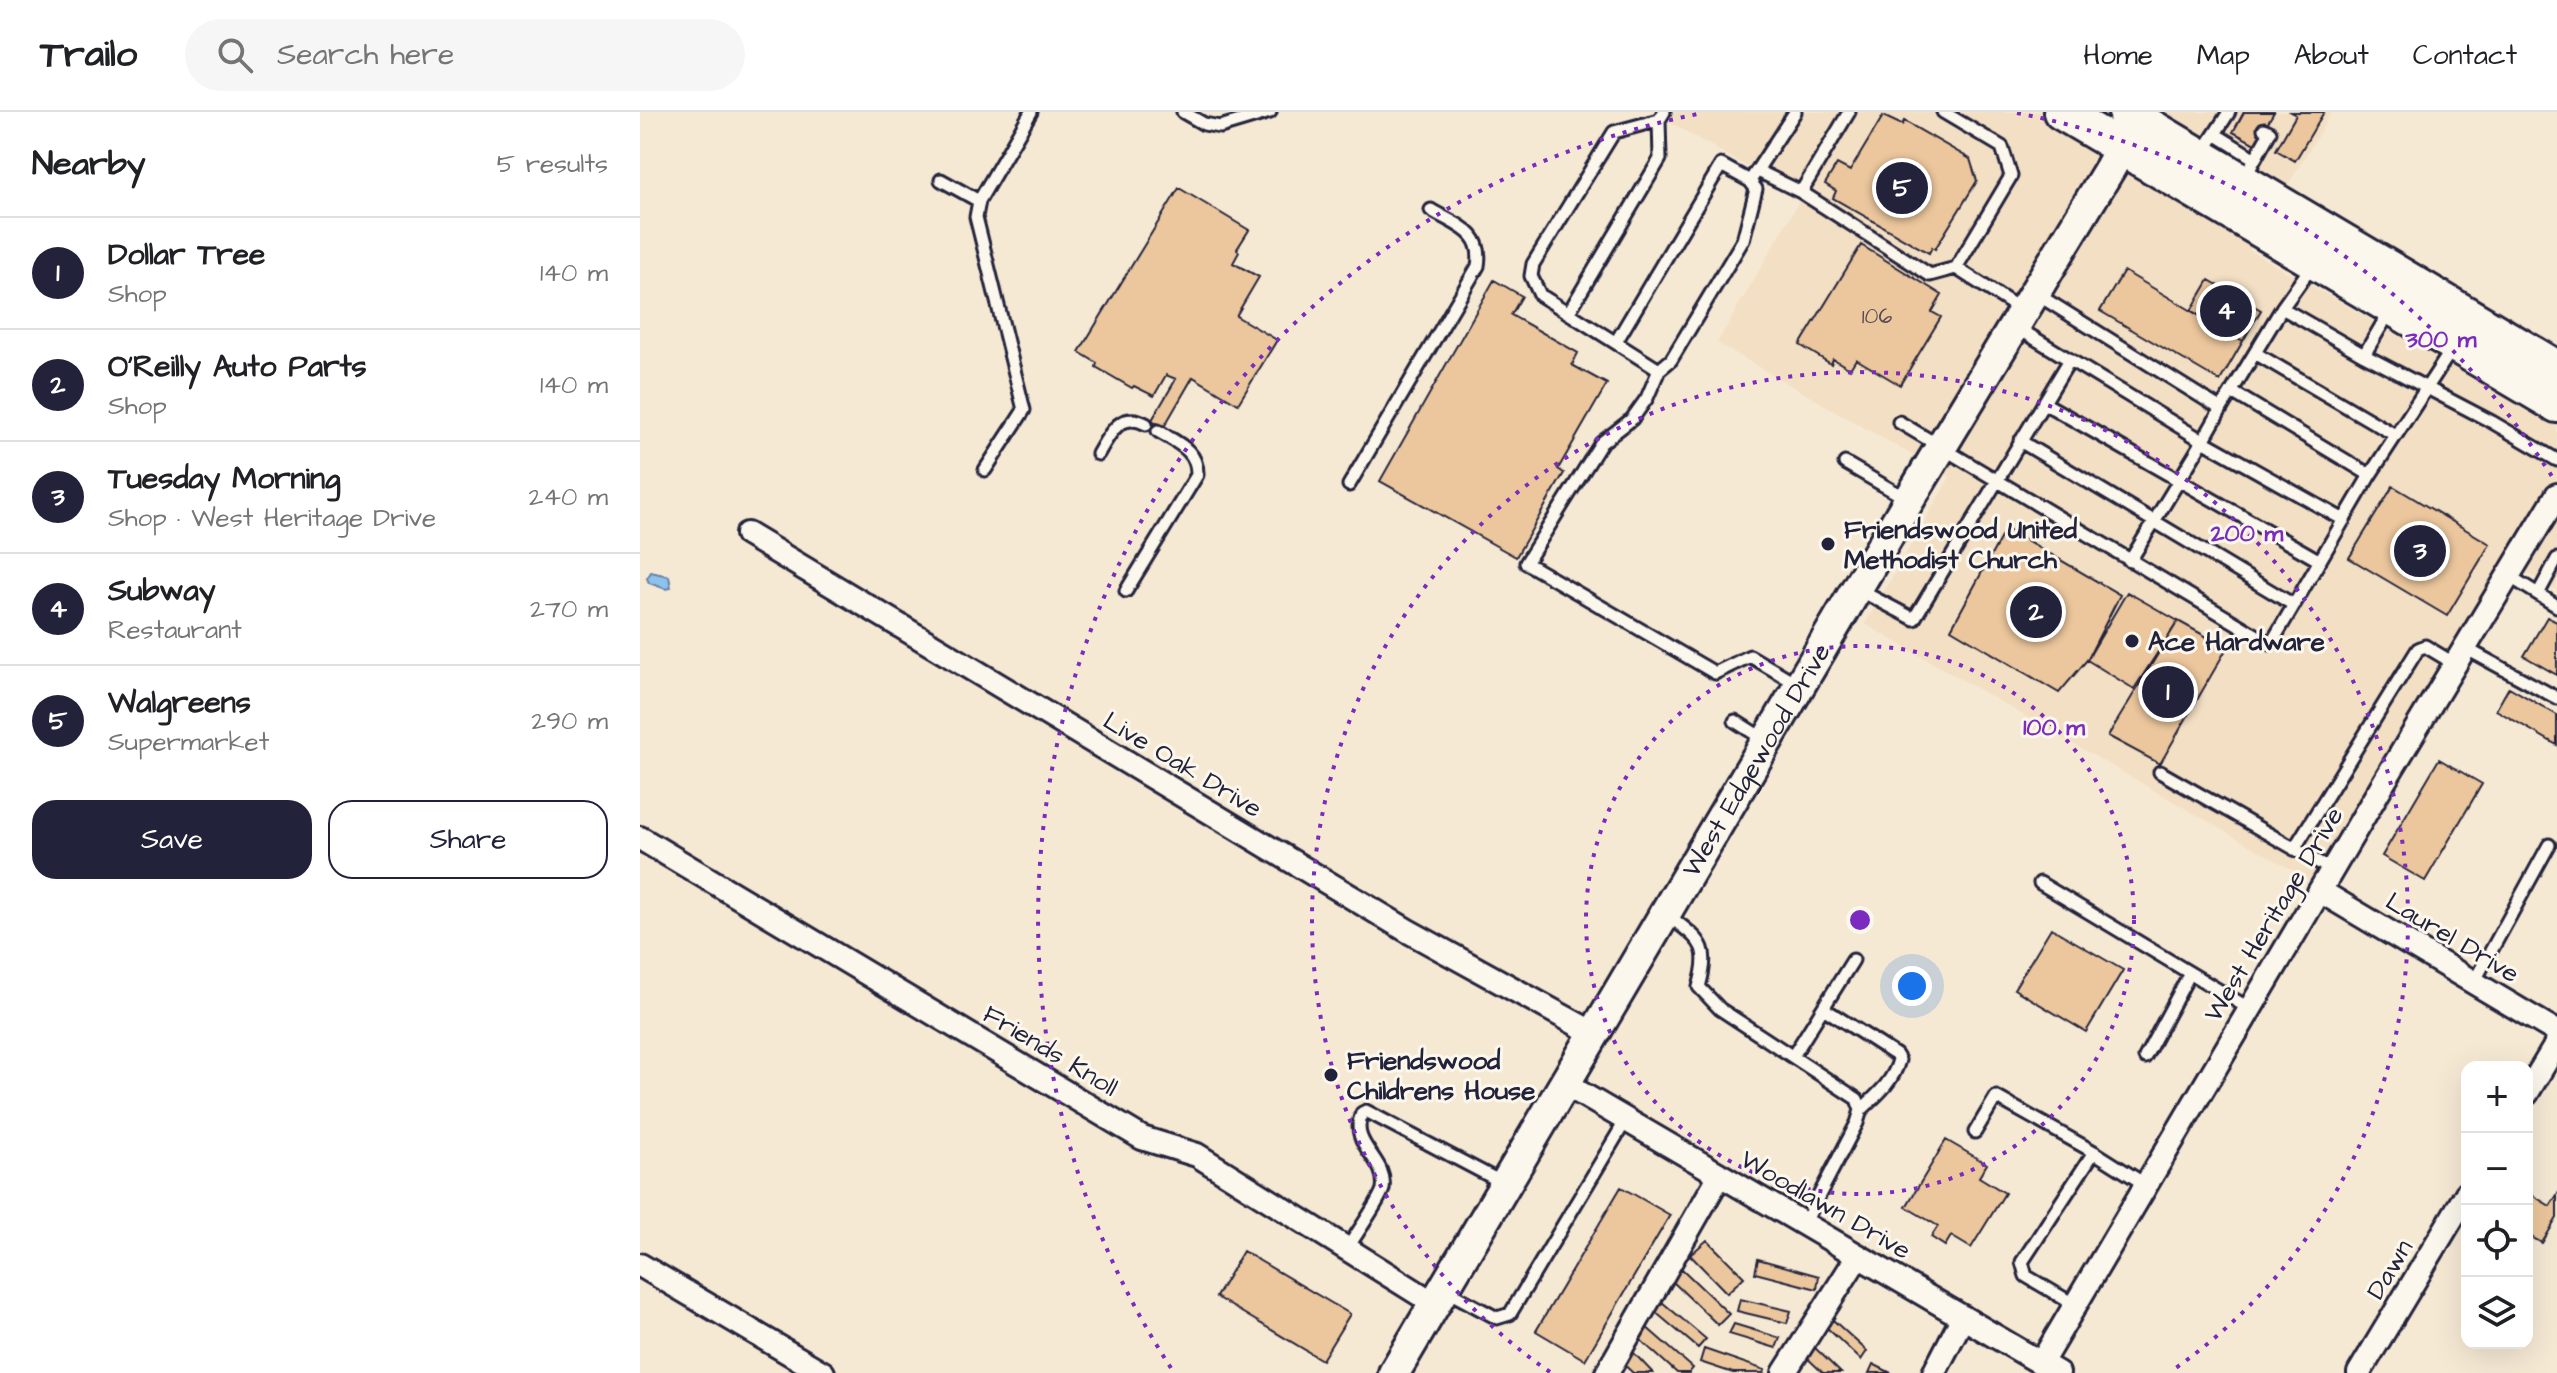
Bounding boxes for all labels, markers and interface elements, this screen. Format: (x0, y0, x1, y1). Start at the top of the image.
search box (185, 19, 745, 91)
text: Trailo (40, 29, 137, 81)
icon: search (213, 33, 257, 77)
text: Search here (277, 34, 454, 76)
text: Home (2083, 36, 2153, 75)
text: Map (2197, 36, 2250, 75)
text: About (2294, 36, 2369, 75)
text: Contact (2413, 36, 2517, 75)
text: Nearby (32, 140, 146, 188)
text: 5 results (497, 146, 608, 182)
pin: 5 (1876, 158, 1928, 218)
text: Dollar Tree (108, 234, 265, 276)
text: 1 (56, 255, 60, 291)
text: 140 m (540, 255, 608, 291)
text: Shop (108, 276, 167, 312)
pin: 4 (2200, 281, 2252, 341)
house number: 106 (1862, 301, 1892, 332)
text: 300 m (2405, 323, 2477, 357)
text: O'Reilly Auto Parts (108, 346, 367, 388)
text: 2 (51, 367, 65, 403)
text: 140 m (540, 367, 608, 403)
text: Shop (108, 388, 167, 424)
text: Tuesday Morning (108, 458, 341, 500)
text: 3 (51, 479, 65, 515)
text: 240 m (528, 479, 608, 515)
text: Shop · West Heritage Drive (108, 500, 436, 536)
place label: Friendswood United Methodist Church (1844, 512, 2078, 578)
text: 200 m (2210, 517, 2283, 551)
pin: 3 (2394, 521, 2446, 581)
marker: Friendswood United Methodist Church (1819, 535, 1837, 553)
text: Subway (108, 570, 215, 612)
pin: 2 (2010, 582, 2062, 642)
text: 4 (49, 591, 67, 627)
text: 270 m (530, 591, 608, 627)
text: Restaurant (108, 612, 242, 648)
place label: Ace Hardware (2148, 624, 2325, 660)
marker: Ace Hardware (2123, 632, 2141, 650)
street label: West Edgewood Drive (1674, 637, 1840, 884)
pin: 1 (2142, 662, 2194, 722)
text: Walgreens (108, 682, 251, 724)
text: 5 (49, 703, 67, 739)
text: 290 m (531, 703, 608, 739)
street label: Live Oak Drive (1096, 703, 1269, 827)
text: 100 m (2023, 711, 2085, 745)
text: Supermarket (108, 724, 269, 760)
button: Save (32, 800, 312, 879)
button: Share (328, 800, 608, 879)
street label: West Heritage Drive (2195, 800, 2354, 1030)
street label: Laurel Drive (2379, 884, 2526, 992)
centre of rings (1846, 906, 1874, 934)
your location (1892, 966, 1932, 1006)
street label: Friends Knoll (976, 996, 1125, 1105)
place label: Friendswood Childrens House (1347, 1043, 1535, 1109)
map controls (2461, 1061, 2533, 1349)
button: + (2461, 1061, 2533, 1133)
marker: Friendswood Childrens House (1322, 1066, 1340, 1084)
button: − (2461, 1133, 2533, 1205)
street label: Woodlawn Drive (1734, 1141, 1917, 1268)
button: locate (2461, 1205, 2533, 1277)
street label: Dawn (2358, 1233, 2422, 1306)
button: layers (2461, 1277, 2533, 1349)

